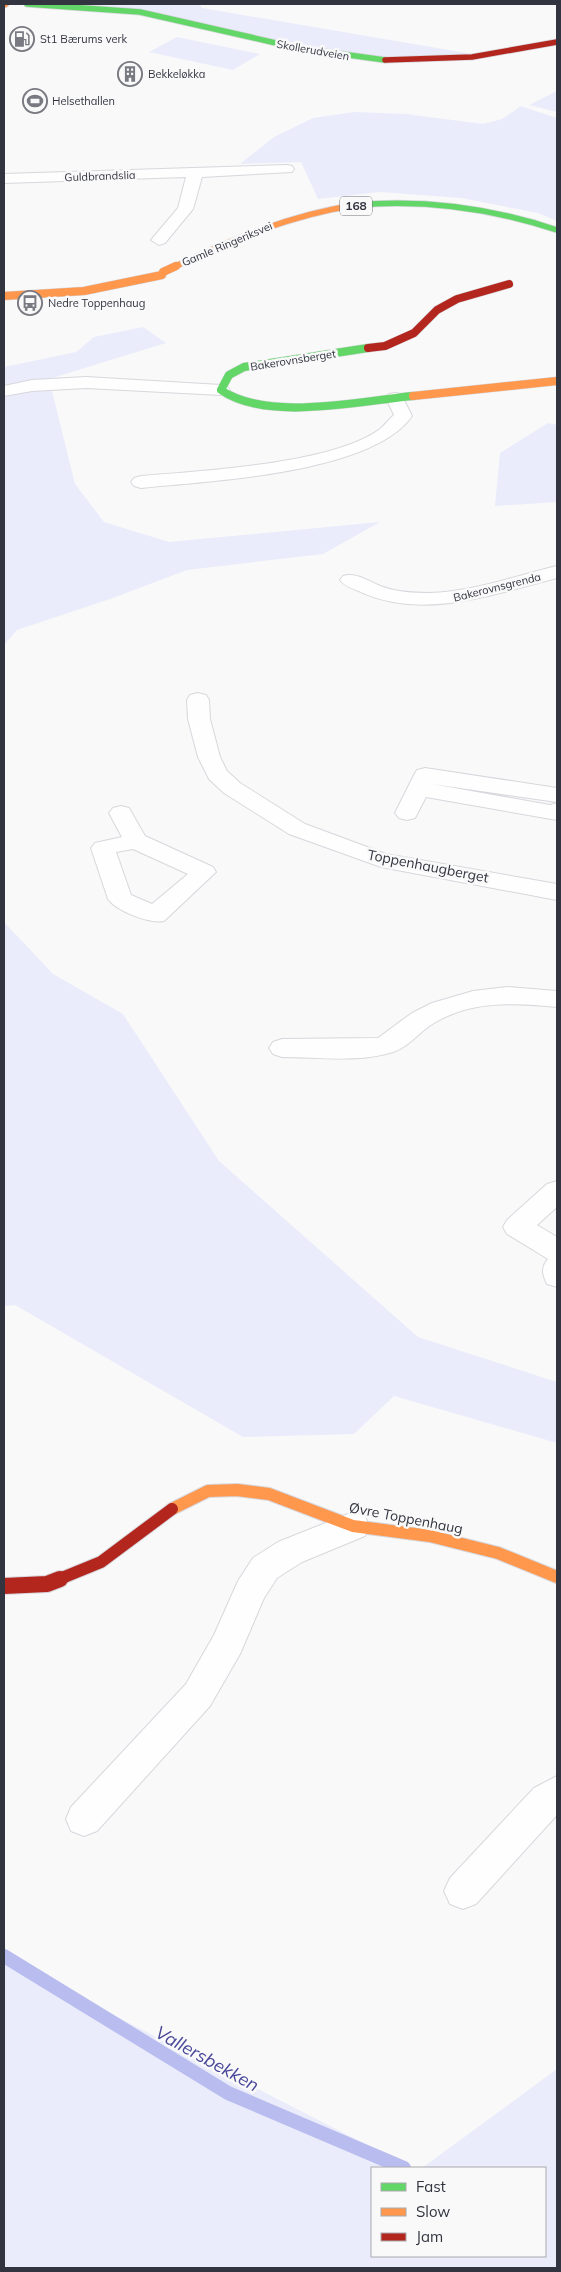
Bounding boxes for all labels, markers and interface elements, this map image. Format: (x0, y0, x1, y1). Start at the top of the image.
fuel station icon: St1 Bærums verk (9, 26, 35, 52)
place label: St1 Bærums verk (40, 32, 127, 46)
street label: Skollerudveien (276, 37, 350, 63)
building icon: Bekkeløkka (117, 61, 143, 87)
place label: Bekkeløkka (148, 67, 205, 81)
sports icon: Helsethallen (22, 88, 48, 114)
place label: Helsethallen (52, 94, 115, 108)
street label: Guldbrandslia (64, 168, 136, 184)
road number: 168 (340, 197, 372, 216)
street label: Gamle Ringeriksvei (180, 219, 274, 269)
bus stop icon: Nedre Toppenhaug (17, 290, 43, 316)
place label: Nedre Toppenhaug (48, 296, 145, 310)
street label: Bakerovnsberget (249, 346, 337, 374)
street label: Bakerovnsgrenda (452, 569, 542, 605)
street label: Toppenhaugberget (366, 845, 490, 887)
street label: Øvre Toppenhaug (348, 1498, 464, 1538)
water label: Vallersbekken (151, 2021, 263, 2097)
legend (371, 2167, 546, 2257)
text: Fast (416, 2177, 446, 2196)
text: Slow (416, 2202, 450, 2221)
text: Jam (416, 2227, 443, 2246)

